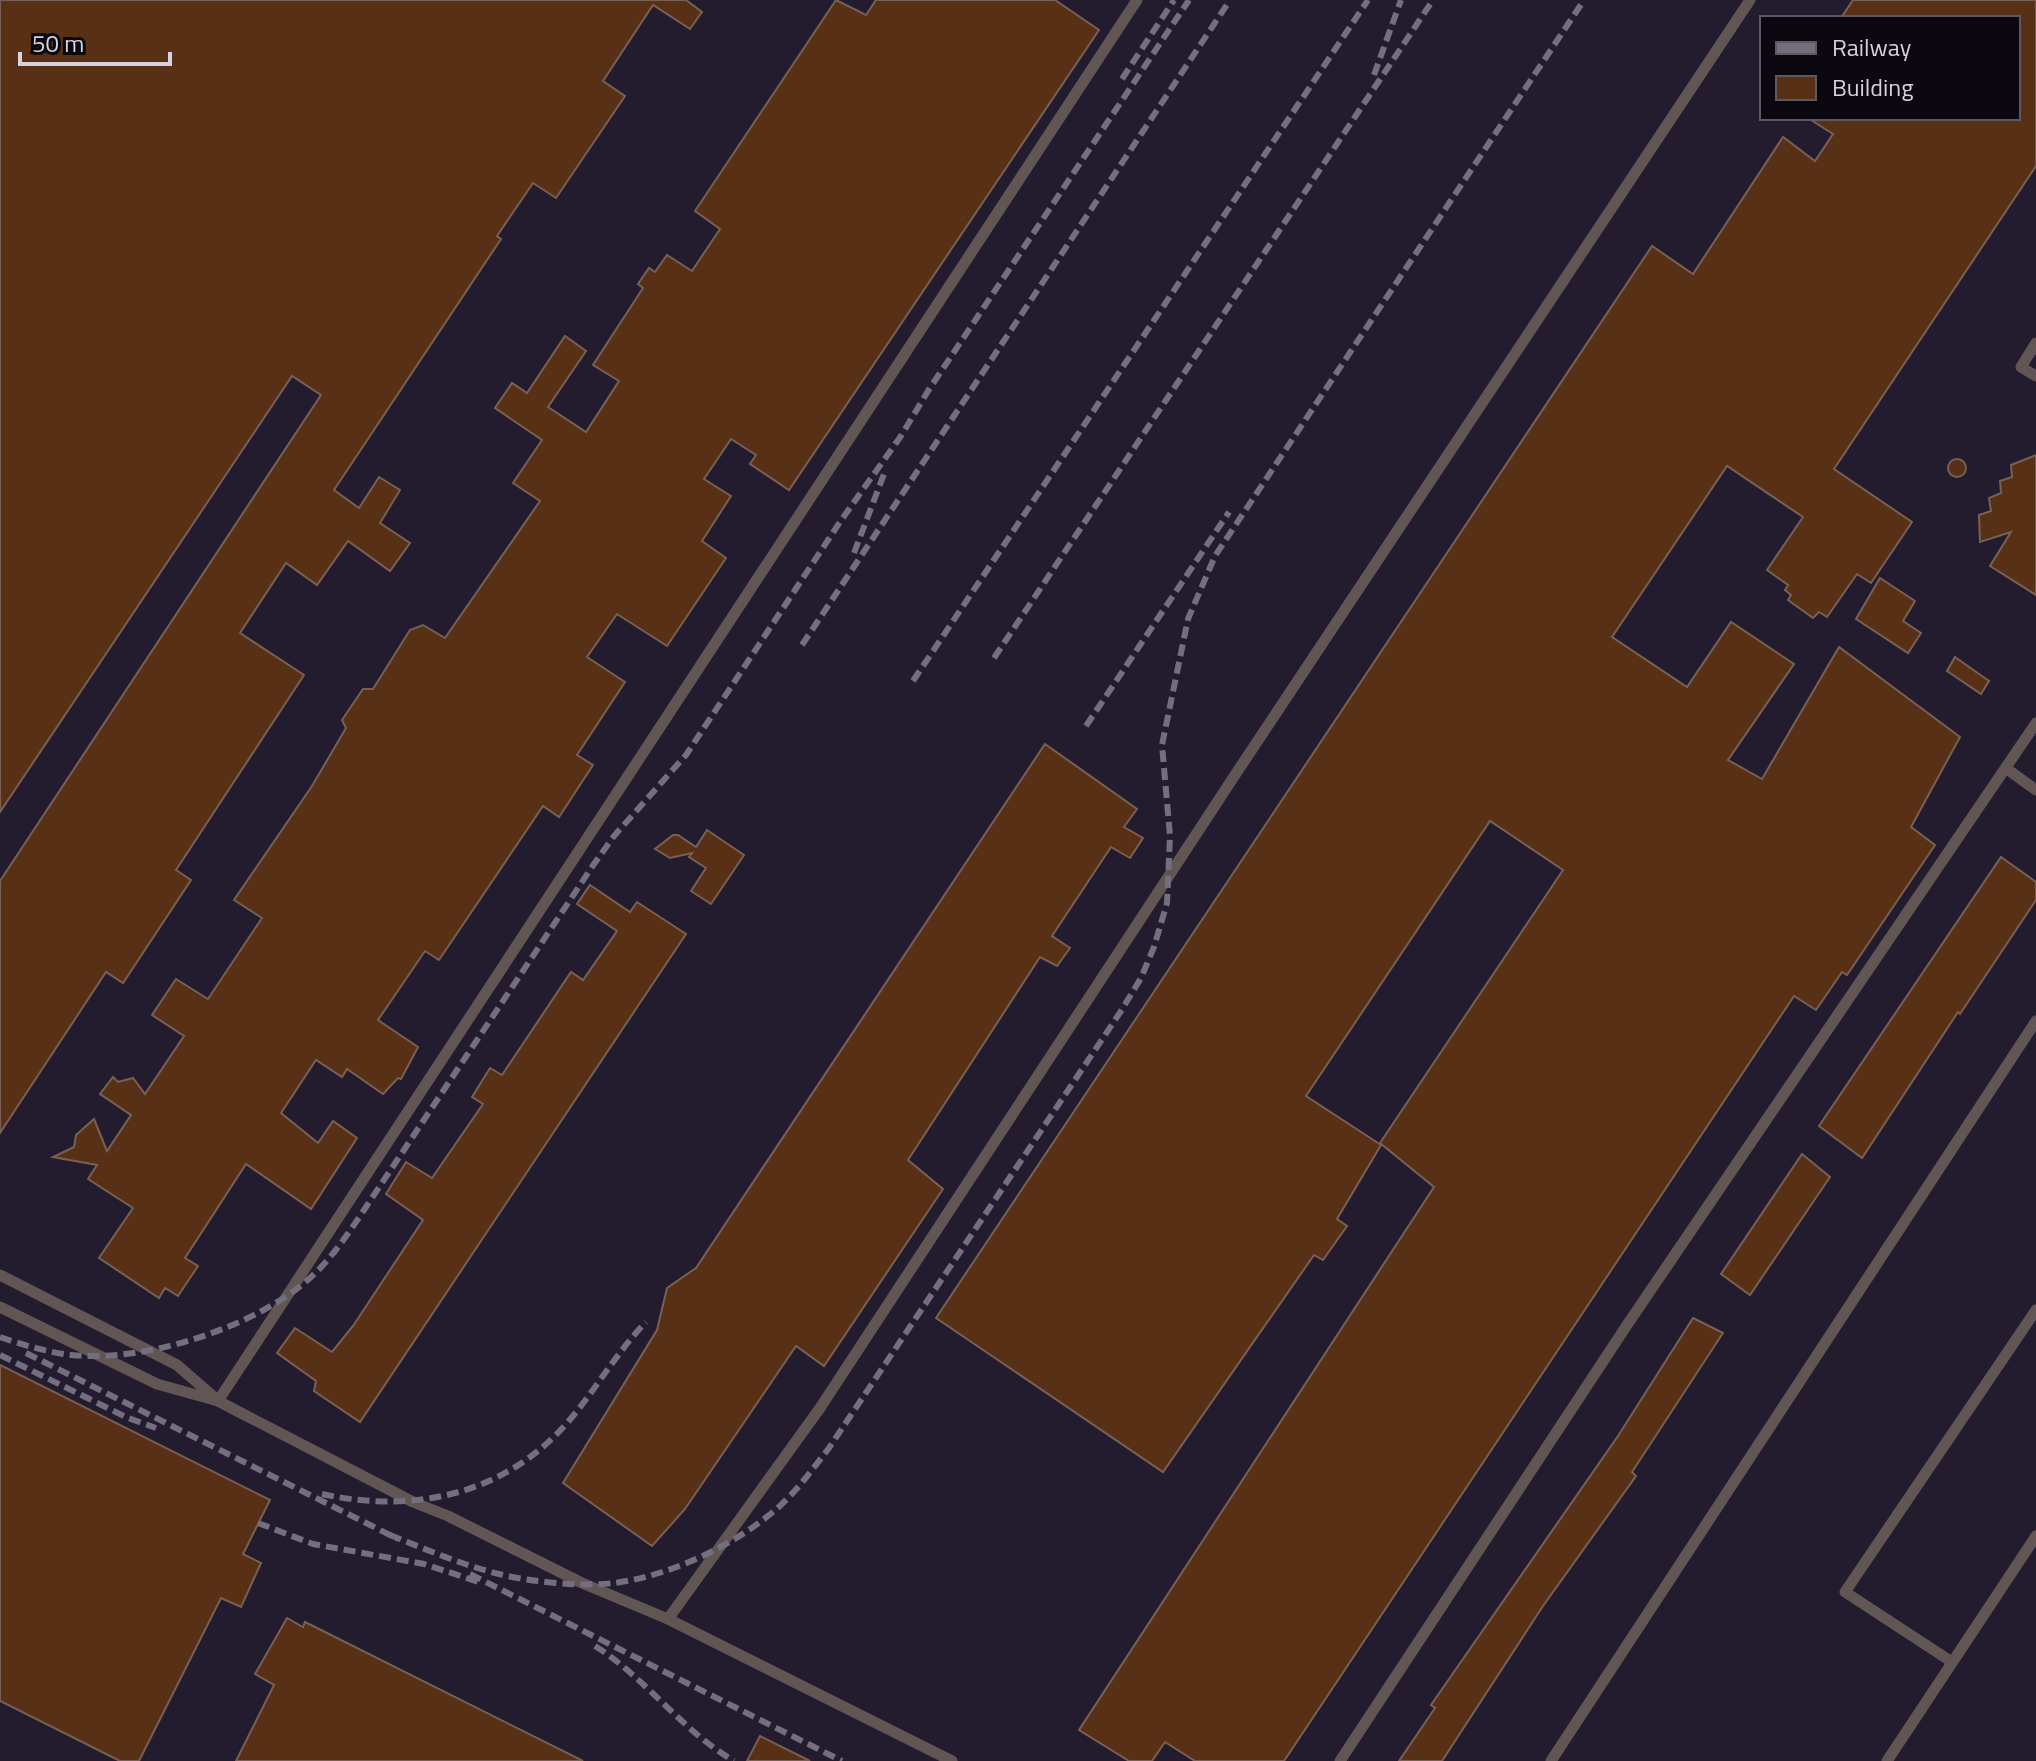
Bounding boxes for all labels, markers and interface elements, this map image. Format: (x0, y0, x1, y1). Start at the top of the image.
scale bar (20, 16, 170, 66)
legend (1760, 16, 2020, 120)
text: 50 m (32, 25, 84, 61)
text: Railway (1832, 29, 1912, 65)
text: Building (1832, 69, 1914, 105)

